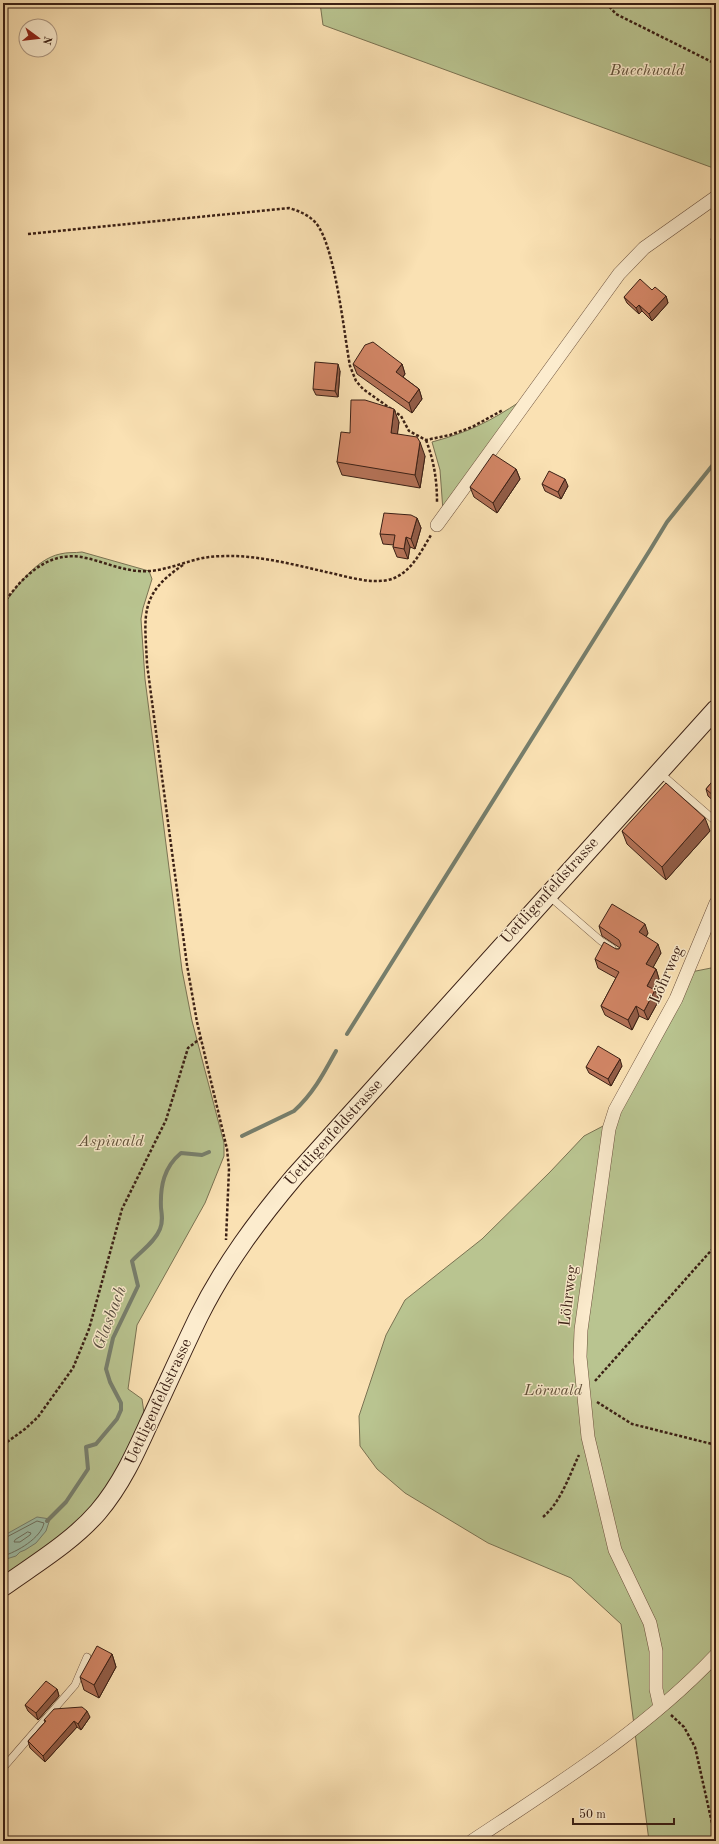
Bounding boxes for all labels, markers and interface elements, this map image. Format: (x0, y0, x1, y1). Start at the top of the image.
north arrow (18, 18, 58, 58)
text: N (40, 35, 53, 46)
park label: Buechwald (609, 63, 685, 79)
street label: Uettligenfeldstrasse (498, 835, 602, 947)
street label: Löhrweg (647, 943, 687, 1006)
street label: Uettligenfeldstrasse (282, 1077, 386, 1189)
park label: Aspiwald (77, 1134, 144, 1150)
street label: Löhrweg (557, 1264, 581, 1328)
water label: Glasbach (90, 1283, 130, 1352)
street label: Uettligenfeldstrasse (123, 1336, 195, 1468)
park label: Lörwald (523, 1383, 583, 1399)
scale bar (573, 1800, 674, 1826)
text: 50 m (579, 1808, 606, 1821)

